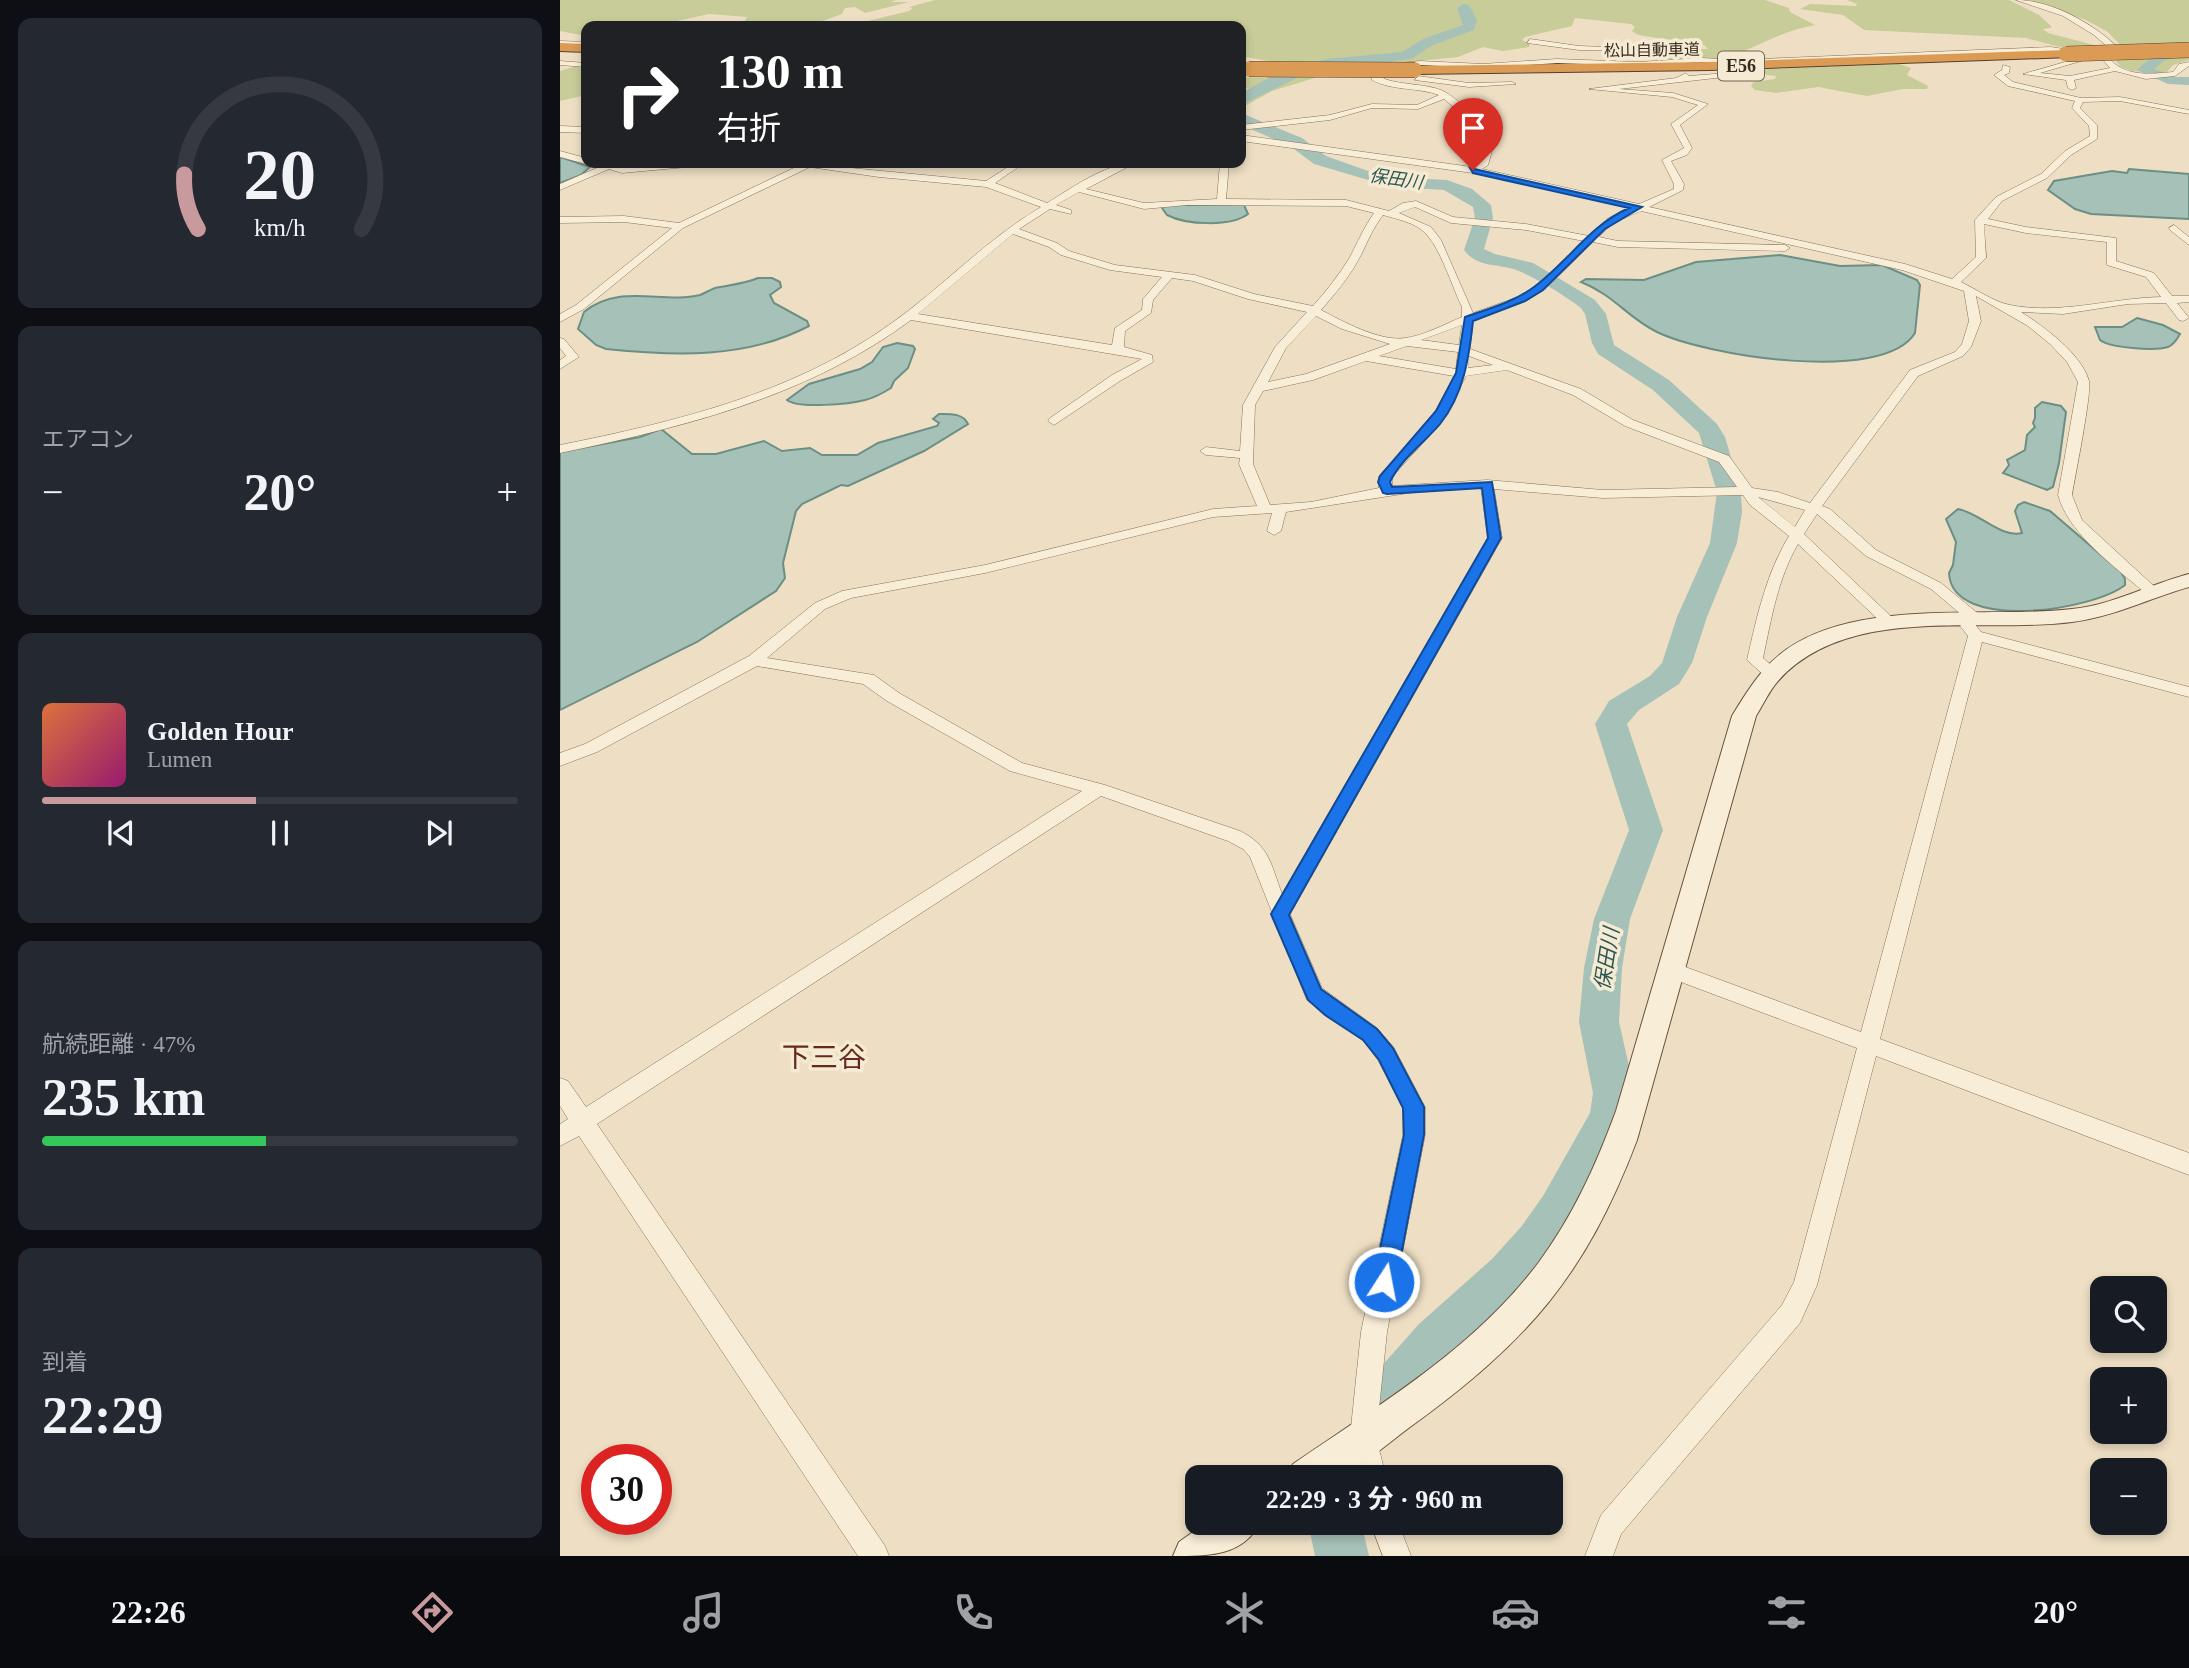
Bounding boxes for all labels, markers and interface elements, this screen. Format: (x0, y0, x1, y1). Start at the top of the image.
street label: 松山自動車道 (1604, 41, 1700, 59)
text: 130 m (717, 44, 844, 99)
icon: right (602, 49, 693, 140)
road number: E56 (1718, 52, 1764, 80)
pin (1443, 98, 1503, 170)
icon: arrive (1454, 109, 1492, 147)
text: 右折 (717, 110, 781, 146)
text: 20 (244, 134, 316, 215)
water label: 保田川 (1368, 165, 1426, 193)
text: km/h (254, 214, 306, 241)
text: エアコン (42, 427, 134, 452)
text: 20° (244, 464, 316, 521)
text: − (42, 471, 63, 513)
text: + (497, 471, 518, 513)
text: Golden Hour (147, 717, 294, 746)
text: Lumen (147, 747, 212, 772)
icon: previous (102, 814, 140, 852)
icon: pause (261, 814, 299, 852)
icon: next (420, 814, 458, 852)
water label: 保田川 (1590, 924, 1624, 992)
text: 航続距離 · 47% (42, 1032, 195, 1057)
district label: 下三谷 (782, 1042, 866, 1073)
text: 235 km (42, 1069, 205, 1126)
position arrow (1347, 1245, 1421, 1319)
map controls (2090, 1276, 2167, 1535)
button: search (2090, 1276, 2167, 1353)
text: 到着 (42, 1350, 88, 1375)
button: + (2090, 1367, 2167, 1444)
text: 22:29 (42, 1387, 163, 1444)
speed limit sign: 30 (581, 1444, 672, 1535)
button: − (2090, 1458, 2167, 1535)
text: 22:29 · 3 分 · 960 m (1266, 1485, 1482, 1514)
icon: directions (408, 1588, 457, 1637)
icon: music (679, 1588, 728, 1637)
icon: phone (949, 1588, 998, 1637)
icon: climate (1220, 1588, 1269, 1637)
icon: car (1491, 1588, 1540, 1637)
icon: filters (1762, 1588, 1811, 1637)
text: 22:26 (111, 1594, 186, 1630)
text: 20° (2033, 1594, 2078, 1630)

